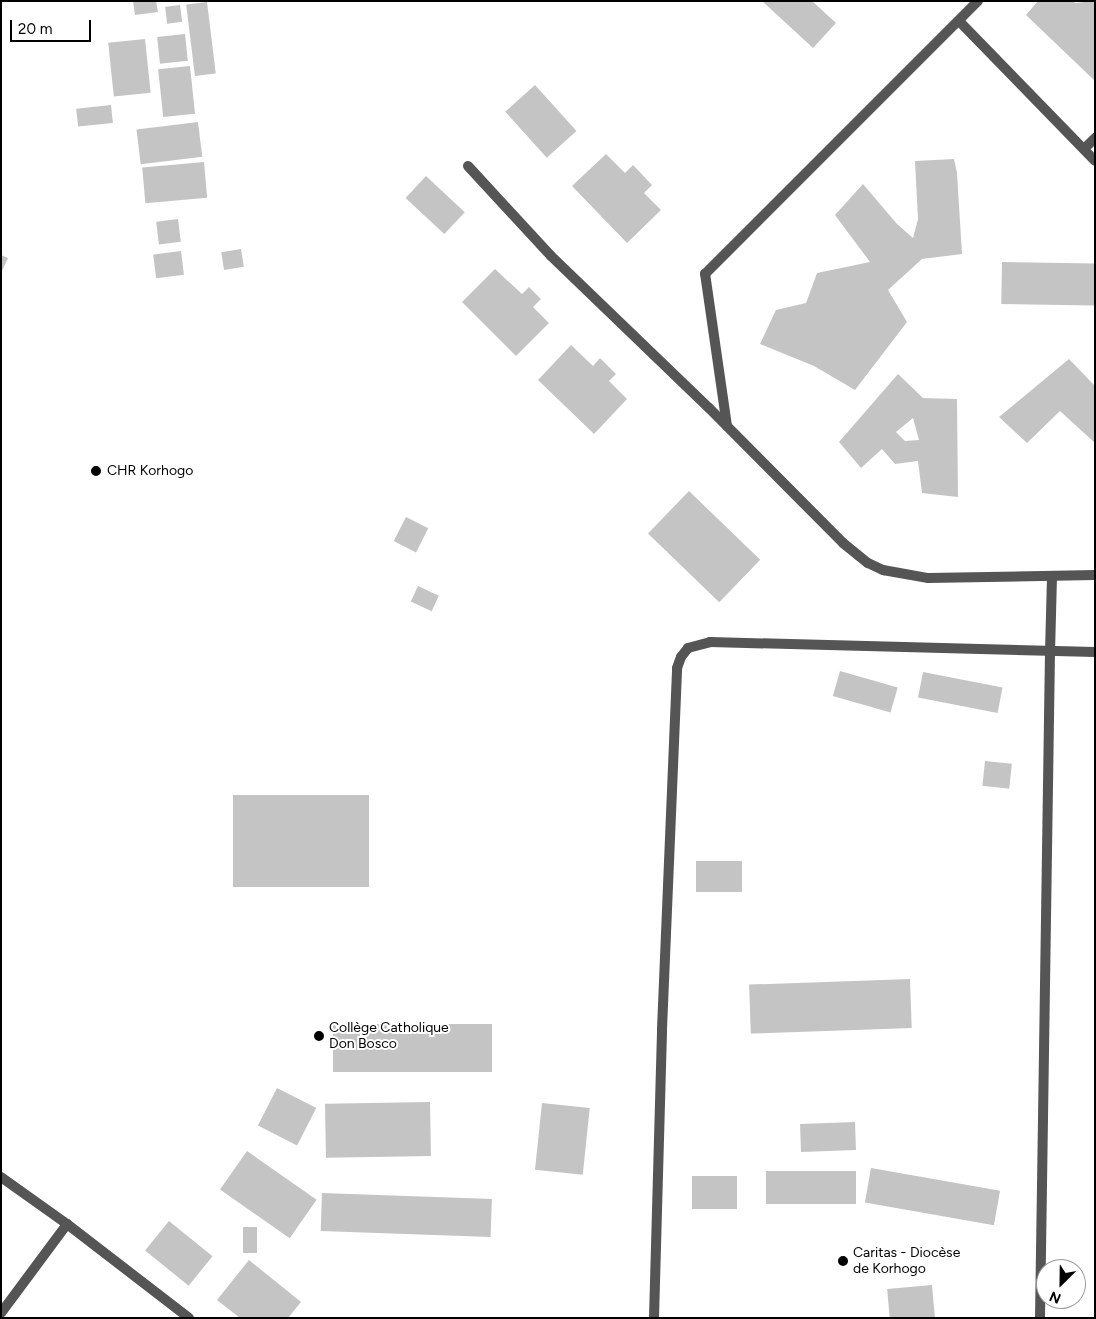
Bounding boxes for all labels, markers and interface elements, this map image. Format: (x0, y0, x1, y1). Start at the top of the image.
scale bar (12, 10, 94, 42)
text: 20 m (18, 20, 52, 38)
place label: CHR Korhogo (107, 463, 193, 479)
marker: CHR Korhogo (89, 464, 103, 478)
place label: Collège Catholique Don Bosco (329, 1020, 449, 1052)
marker: Collège Catholique Don Bosco (313, 1030, 325, 1042)
place label: Caritas - Diocèse de Korhogo (853, 1245, 960, 1278)
marker: Caritas - Diocèse de Korhogo (837, 1255, 849, 1267)
north arrow (1036, 1259, 1086, 1309)
text: N (1047, 1287, 1064, 1307)

